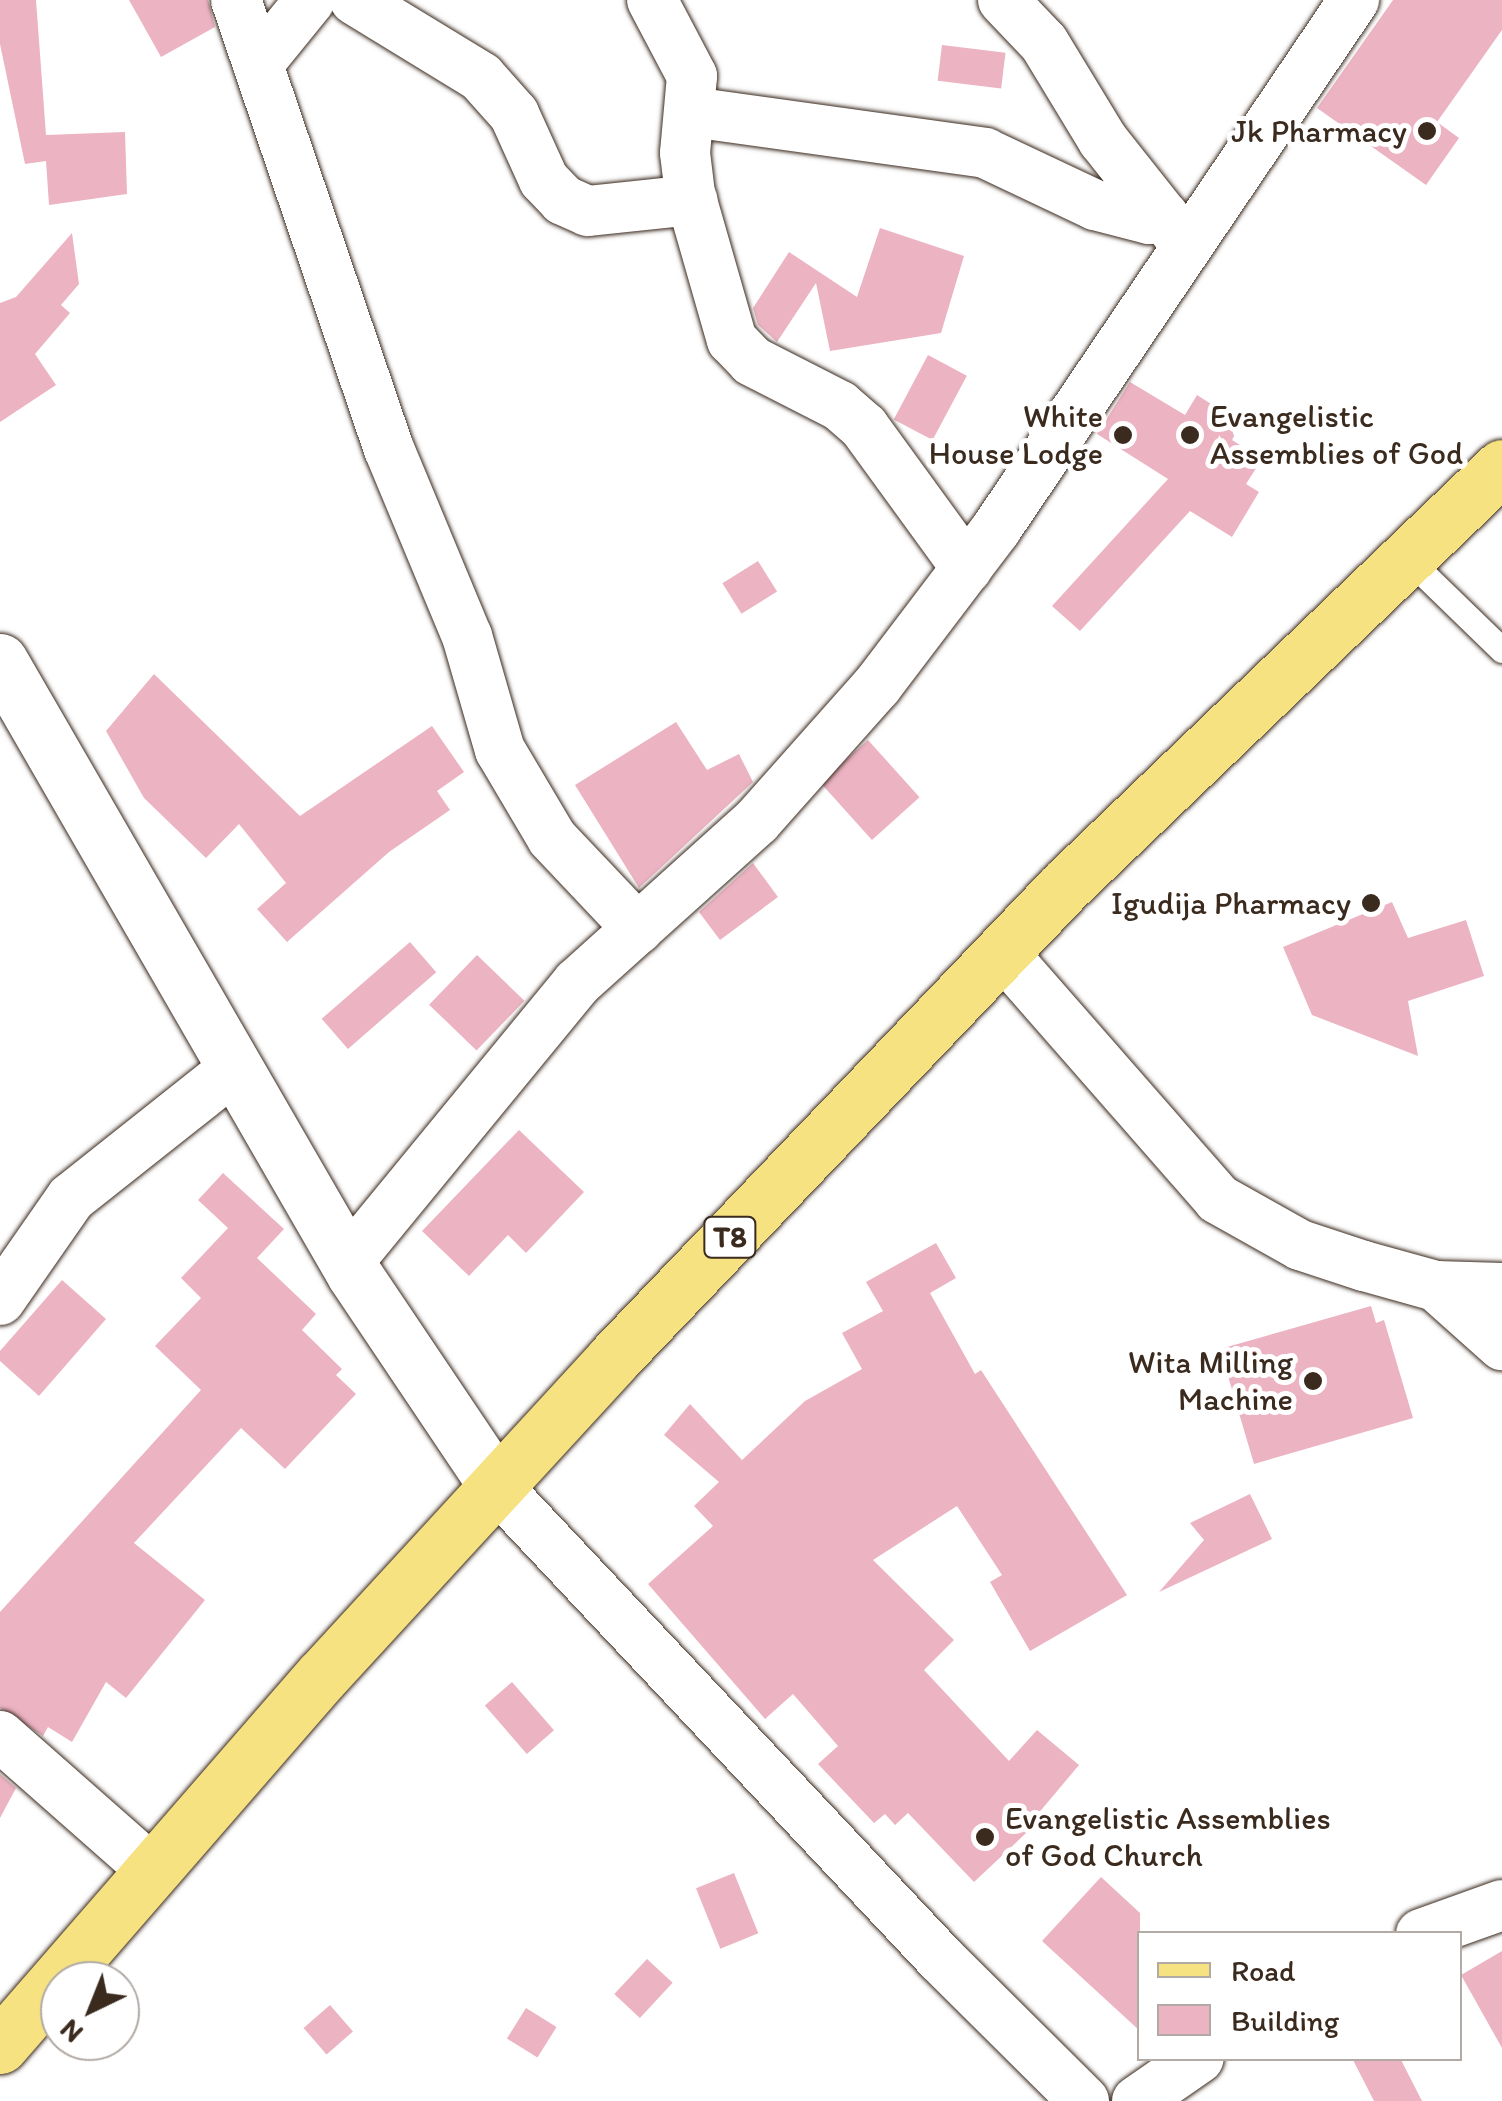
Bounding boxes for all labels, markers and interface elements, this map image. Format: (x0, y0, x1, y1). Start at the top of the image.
place label: Jk Pharmacy (1231, 112, 1407, 150)
marker: Jk Pharmacy (1416, 120, 1438, 142)
place label: White House Lodge (928, 398, 1103, 473)
place label: Evangelistic Assemblies of God (1210, 398, 1464, 473)
marker: White House Lodge (1112, 424, 1134, 446)
marker: Evangelistic Assemblies of God (1179, 424, 1201, 446)
place label: Igudija Pharmacy (1111, 884, 1351, 922)
marker: Igudija Pharmacy (1360, 892, 1382, 914)
road number: T8 (702, 1212, 758, 1262)
place label: Wita Milling Machine (1128, 1344, 1293, 1419)
marker: Wita Milling Machine (1302, 1370, 1324, 1392)
place label: Evangelistic Assemblies of God Church (1005, 1800, 1331, 1875)
marker: Evangelistic Assemblies of God Church (974, 1826, 996, 1848)
legend (1137, 1931, 1462, 2061)
text: Road (1231, 1952, 1296, 1989)
north arrow (40, 1961, 140, 2061)
text: Building (1231, 2002, 1339, 2039)
text: N (52, 2013, 89, 2050)

